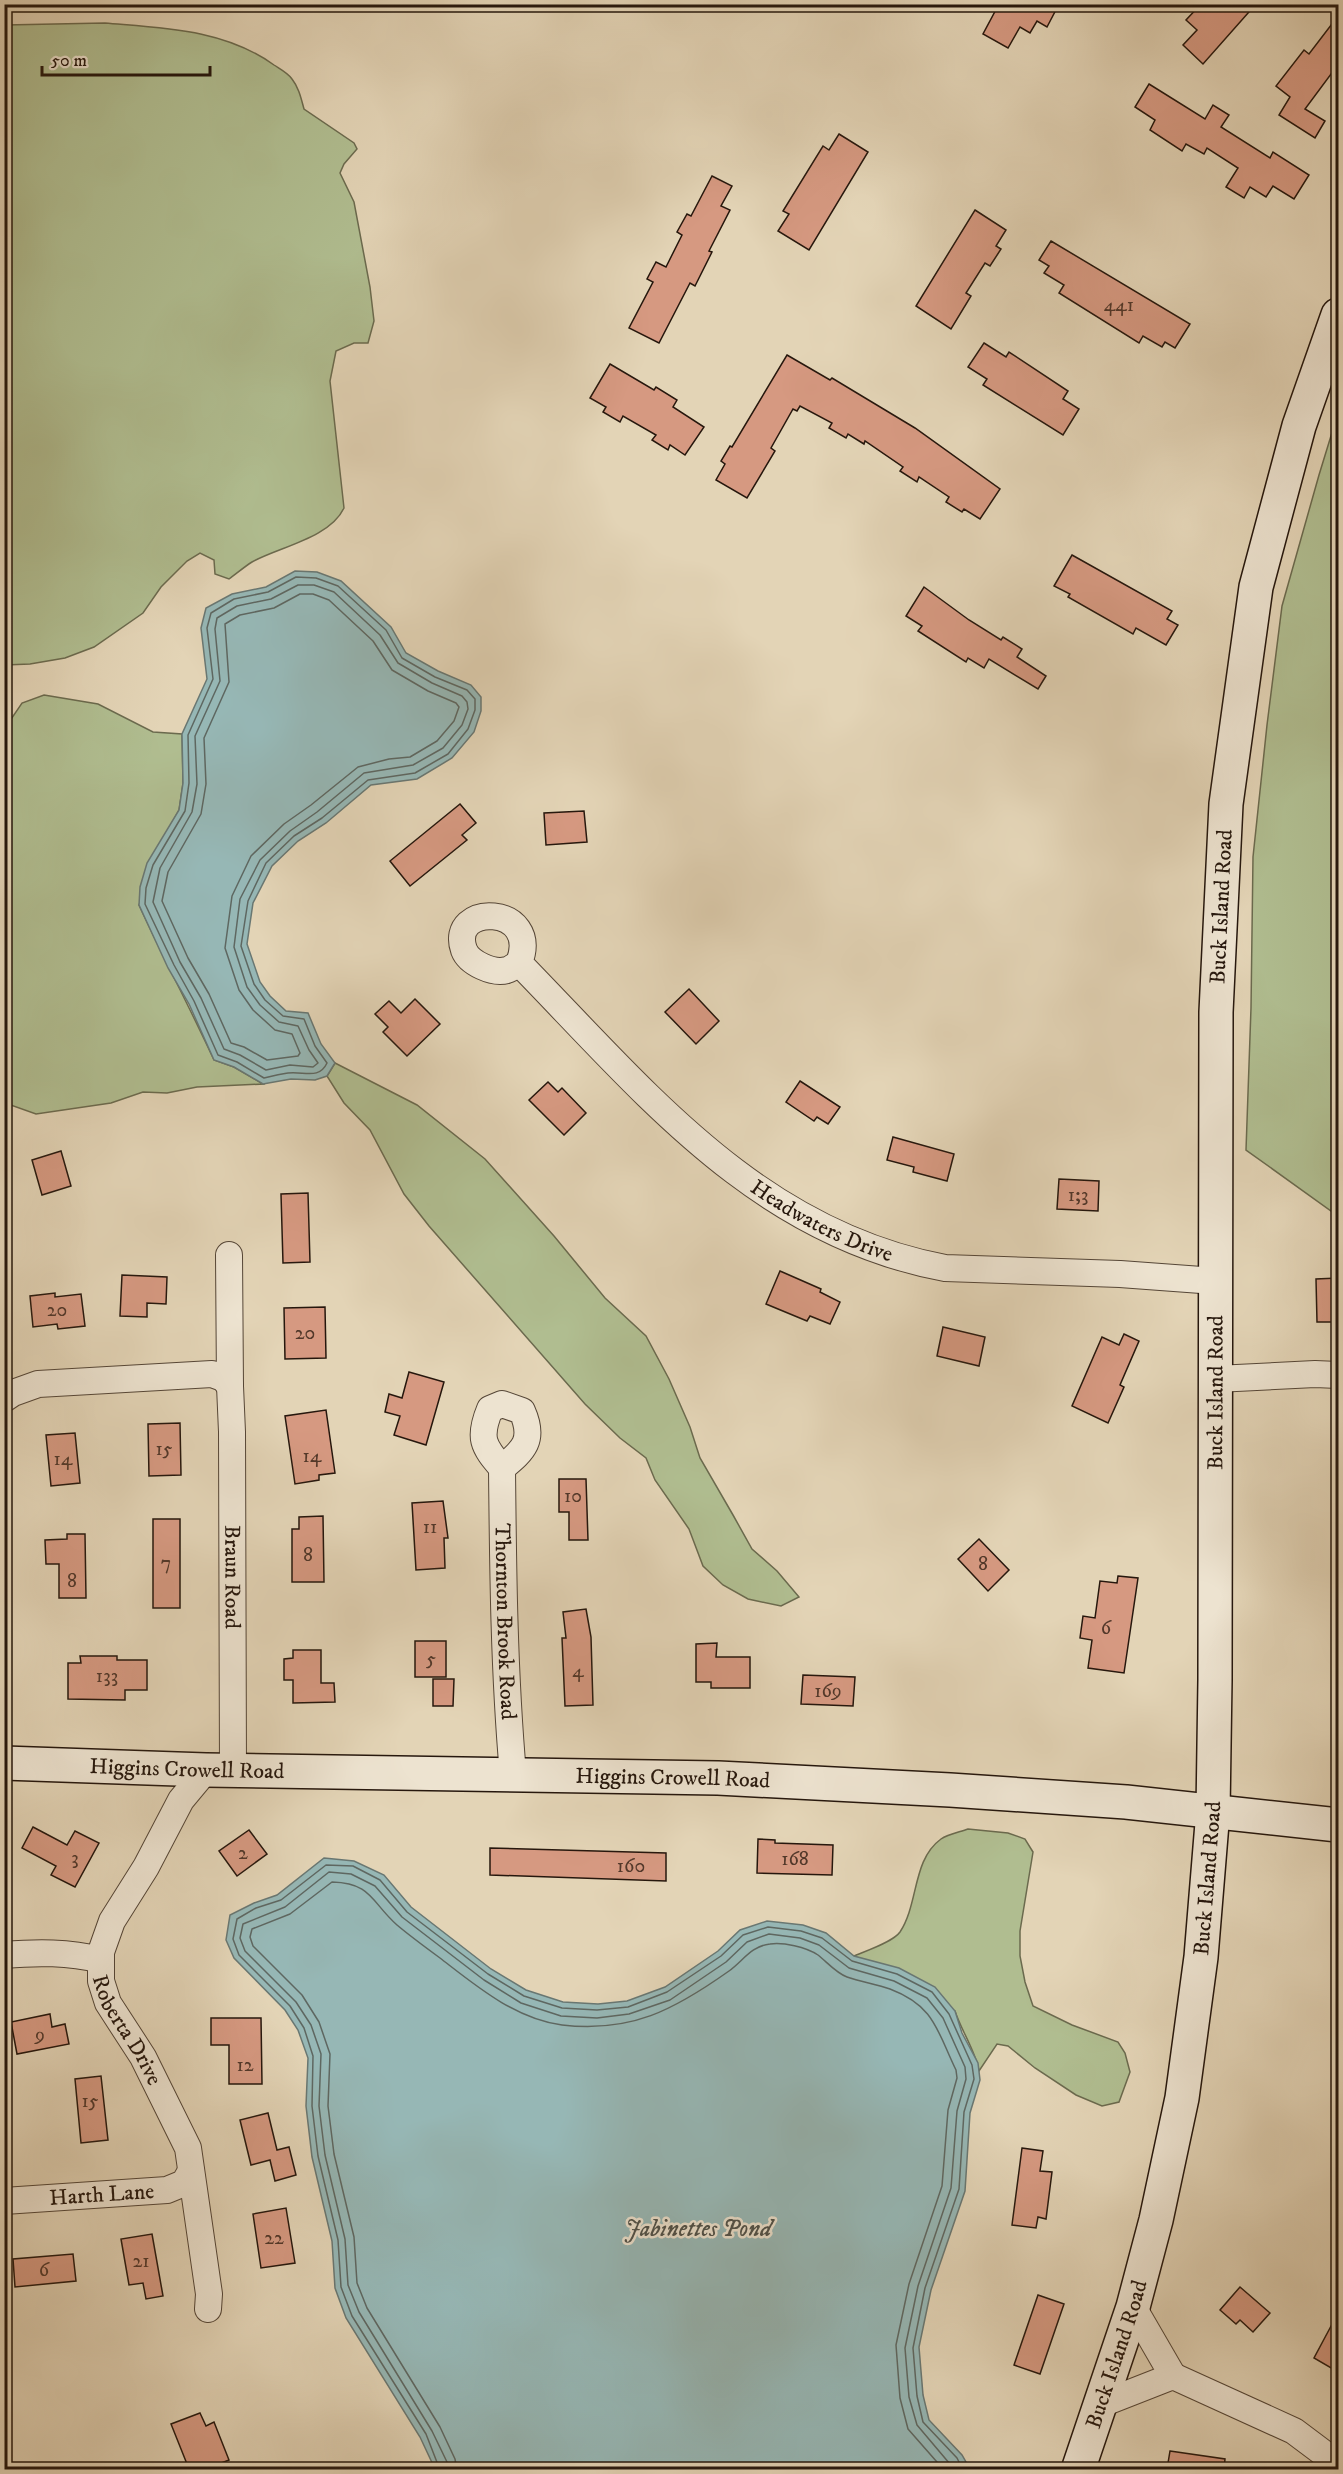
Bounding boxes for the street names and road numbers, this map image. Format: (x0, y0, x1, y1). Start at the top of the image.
street label: Buck Island Road (1204, 829, 1238, 985)
street label: Headwaters Drive (745, 1174, 896, 1268)
street label: Buck Island Road (1202, 1315, 1229, 1470)
street label: Thornton Brook Road (489, 1523, 522, 1721)
street label: Braun Road (219, 1525, 246, 1629)
street label: Higgins Crowell Road (89, 1752, 285, 1785)
street label: Higgins Crowell Road (575, 1762, 771, 1794)
street label: Buck Island Road (1188, 1801, 1227, 1957)
street label: Roberta Drive (86, 1971, 168, 2090)
street label: Harth Lane (48, 2177, 155, 2211)
street label: Buck Island Road (1079, 2277, 1153, 2432)

